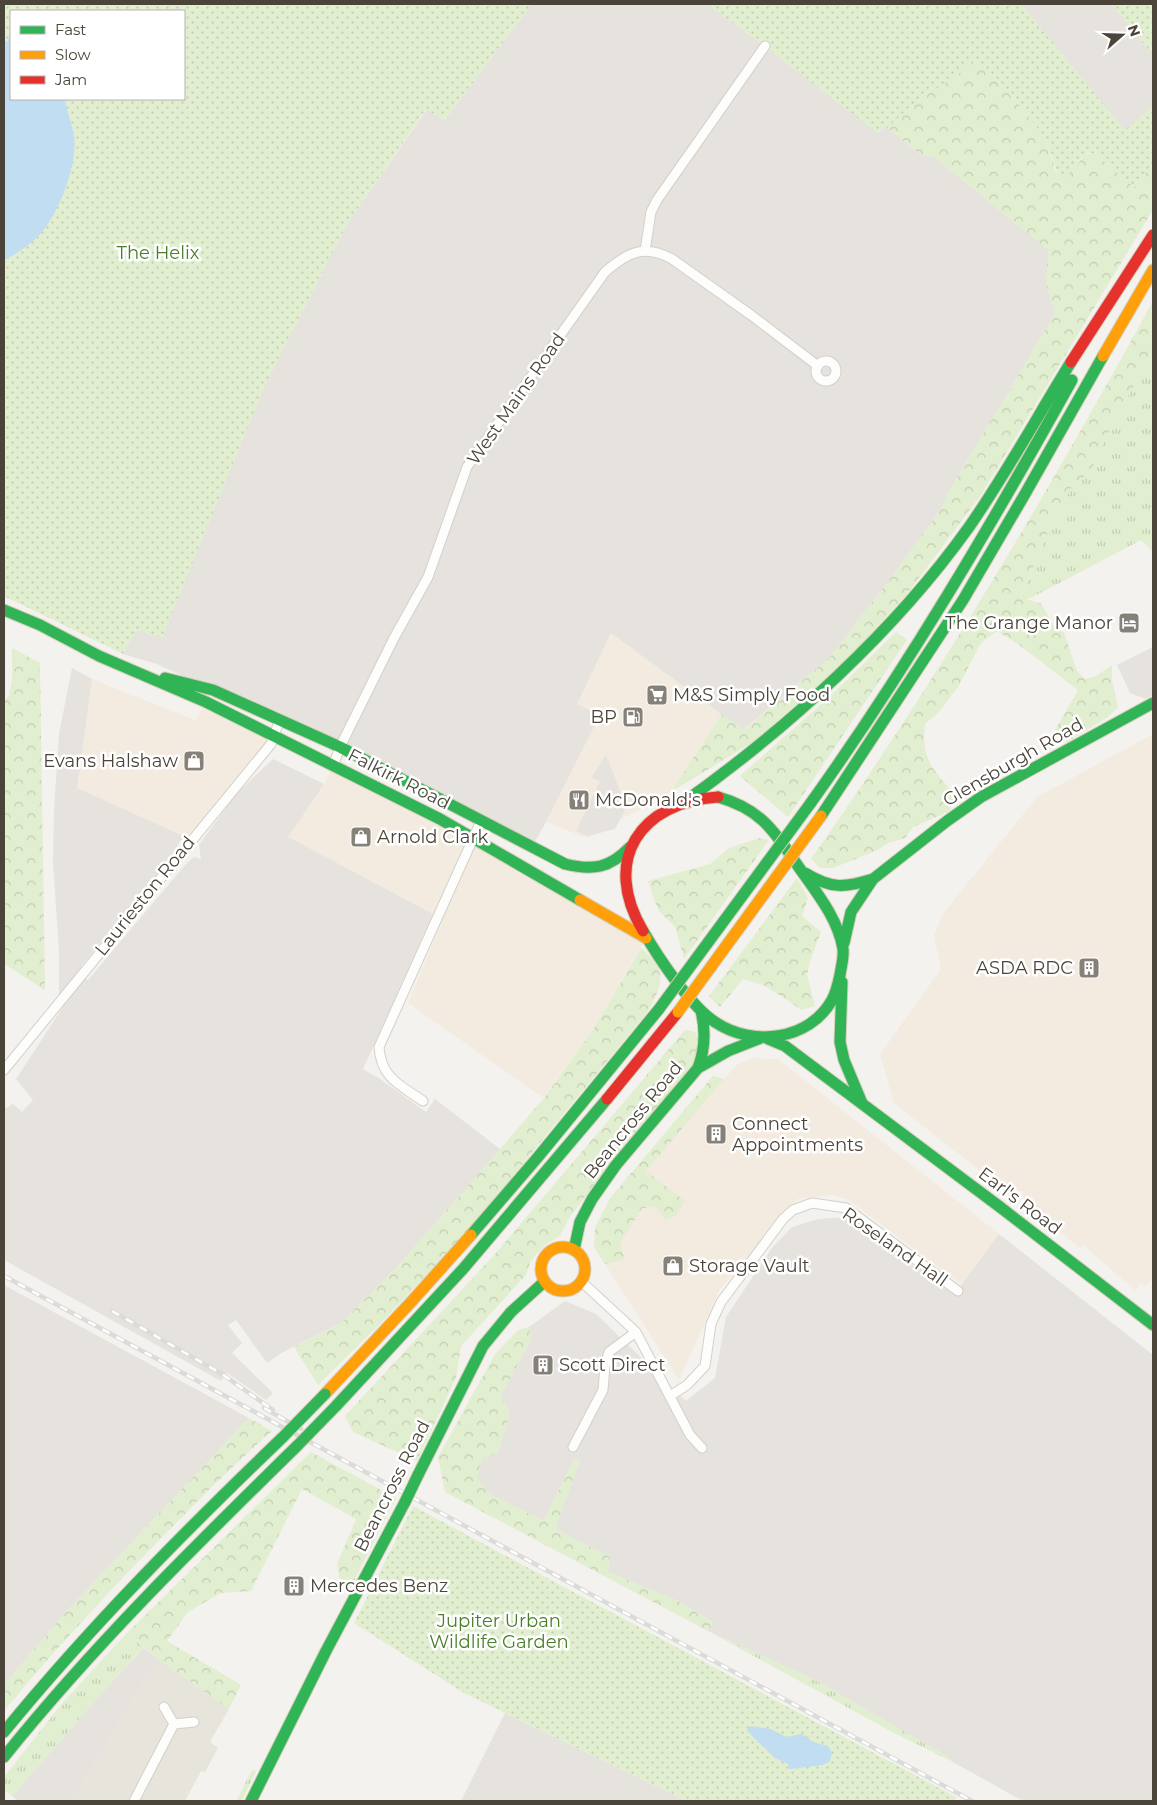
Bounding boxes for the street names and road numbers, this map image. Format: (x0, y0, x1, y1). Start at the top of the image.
street label: West Mains Road (462, 329, 570, 469)
street label: Glensburgh Road (939, 713, 1087, 811)
street label: Falkirk Road (344, 744, 454, 814)
street label: Laurieston Road (90, 832, 200, 960)
street label: Beancross Road (579, 1057, 687, 1183)
street label: Earl's Road (974, 1163, 1066, 1239)
street label: Roseland Hall (838, 1203, 952, 1291)
street label: Beancross Road (349, 1417, 435, 1555)

